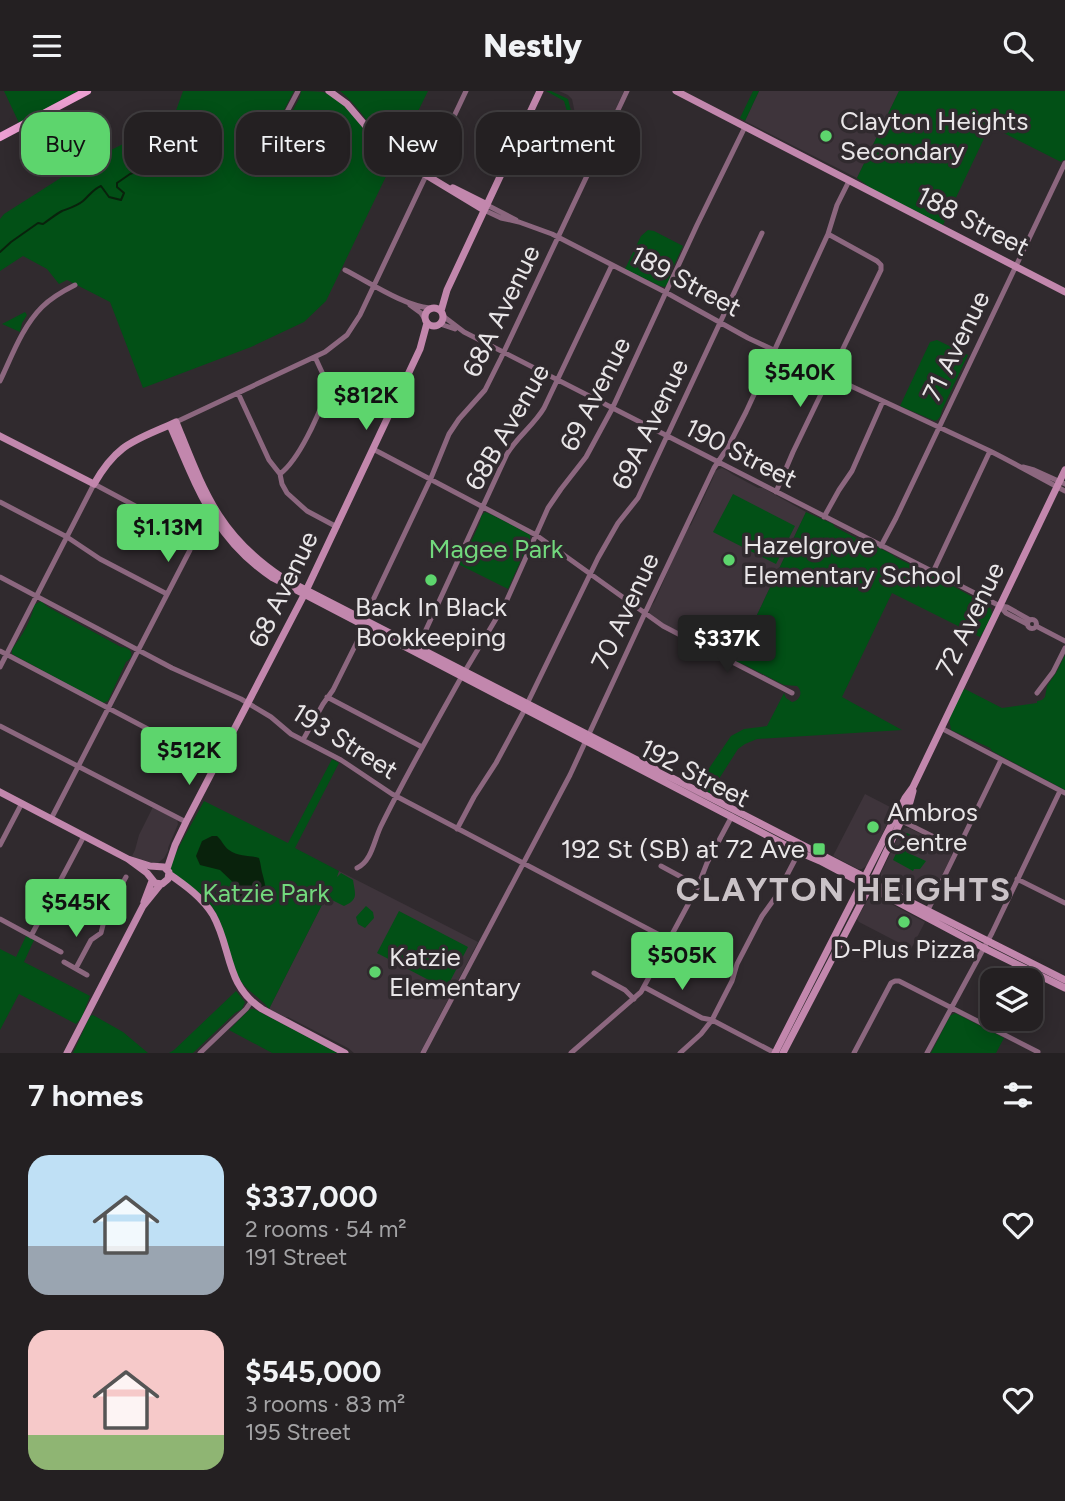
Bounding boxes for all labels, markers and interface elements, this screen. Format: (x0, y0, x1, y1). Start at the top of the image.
icon: menu (28, 27, 66, 65)
text: Nestly (483, 27, 582, 65)
icon: search (999, 27, 1037, 65)
place label: Clayton Heights Secondary (840, 105, 1028, 167)
chip: Buy (21, 112, 110, 175)
chip: Rent (124, 112, 222, 175)
chip: Filters (236, 112, 350, 175)
chip: New (364, 112, 462, 175)
chip: Apartment (476, 112, 640, 175)
marker: Clayton Heights Secondary (818, 128, 834, 144)
street label: 188 Street (911, 179, 1035, 263)
street label: 189 Street (625, 239, 747, 324)
street label: 68A Avenue (455, 240, 547, 382)
street label: 71 Avenue (916, 285, 996, 407)
street label: 69 Avenue (553, 332, 637, 456)
pin: $540K (751, 349, 849, 409)
street label: 69A Avenue (605, 353, 695, 495)
street label: 68B Avenue (458, 358, 556, 496)
text: $540K (765, 358, 835, 386)
pin: $812K (317, 373, 415, 432)
text: $812K (333, 381, 399, 409)
street label: 190 Street (680, 411, 802, 495)
pin: $1.13M (111, 505, 225, 564)
text: $1.13M (133, 513, 203, 541)
street label: 68 Avenue (241, 526, 325, 652)
place label: Hazelgrove Elementary School (743, 529, 961, 591)
park label: Magee Park (429, 533, 564, 565)
street label: 70 Avenue (584, 548, 666, 674)
marker: Hazelgrove Elementary School (721, 552, 737, 568)
street label: 72 Avenue (929, 557, 1011, 681)
marker: Back In Black Bookkeeping (423, 572, 439, 588)
place label: Back In Black Bookkeeping (355, 591, 507, 653)
pin: $337K (678, 615, 776, 675)
text: $337K (694, 624, 760, 652)
street label: 193 Street (286, 696, 404, 786)
pin: $512K (140, 727, 238, 787)
street label: 192 Street (635, 732, 756, 814)
text: $512K (157, 736, 221, 764)
place label: Ambros Centre (887, 796, 978, 858)
marker: Ambros Centre (865, 819, 881, 835)
place label: 192 St (SB) at 72 Ave (561, 833, 805, 865)
marker: 192 St (SB) at 72 Ave (811, 841, 827, 857)
district label: CLAYTON HEIGHTS (676, 870, 1012, 909)
park label: Katzie Park (202, 877, 330, 909)
pin: $545K (27, 879, 125, 939)
text: $545K (41, 888, 111, 916)
marker: D-Plus Pizza (896, 914, 912, 930)
pin: $505K (633, 933, 731, 992)
place label: D-Plus Pizza (833, 933, 975, 965)
place label: Katzie Elementary (389, 941, 521, 1003)
text: $505K (647, 941, 717, 969)
marker: Katzie Elementary (367, 964, 383, 980)
map controls (980, 968, 1043, 1031)
button: layers (980, 968, 1043, 1031)
icon: filters (999, 1076, 1037, 1114)
text: 7 homes (28, 1077, 143, 1114)
text: $337,000 (245, 1178, 378, 1215)
icon: home (84, 1183, 168, 1267)
icon: heart (999, 1206, 1037, 1244)
text: 2 rooms · 54 m² (245, 1215, 407, 1243)
text: 191 Street (245, 1243, 347, 1271)
text: $545,000 (245, 1353, 382, 1390)
icon: home (84, 1358, 168, 1442)
icon: heart (999, 1381, 1037, 1419)
text: 3 rooms · 83 m² (245, 1390, 405, 1418)
text: 195 Street (245, 1418, 351, 1446)

